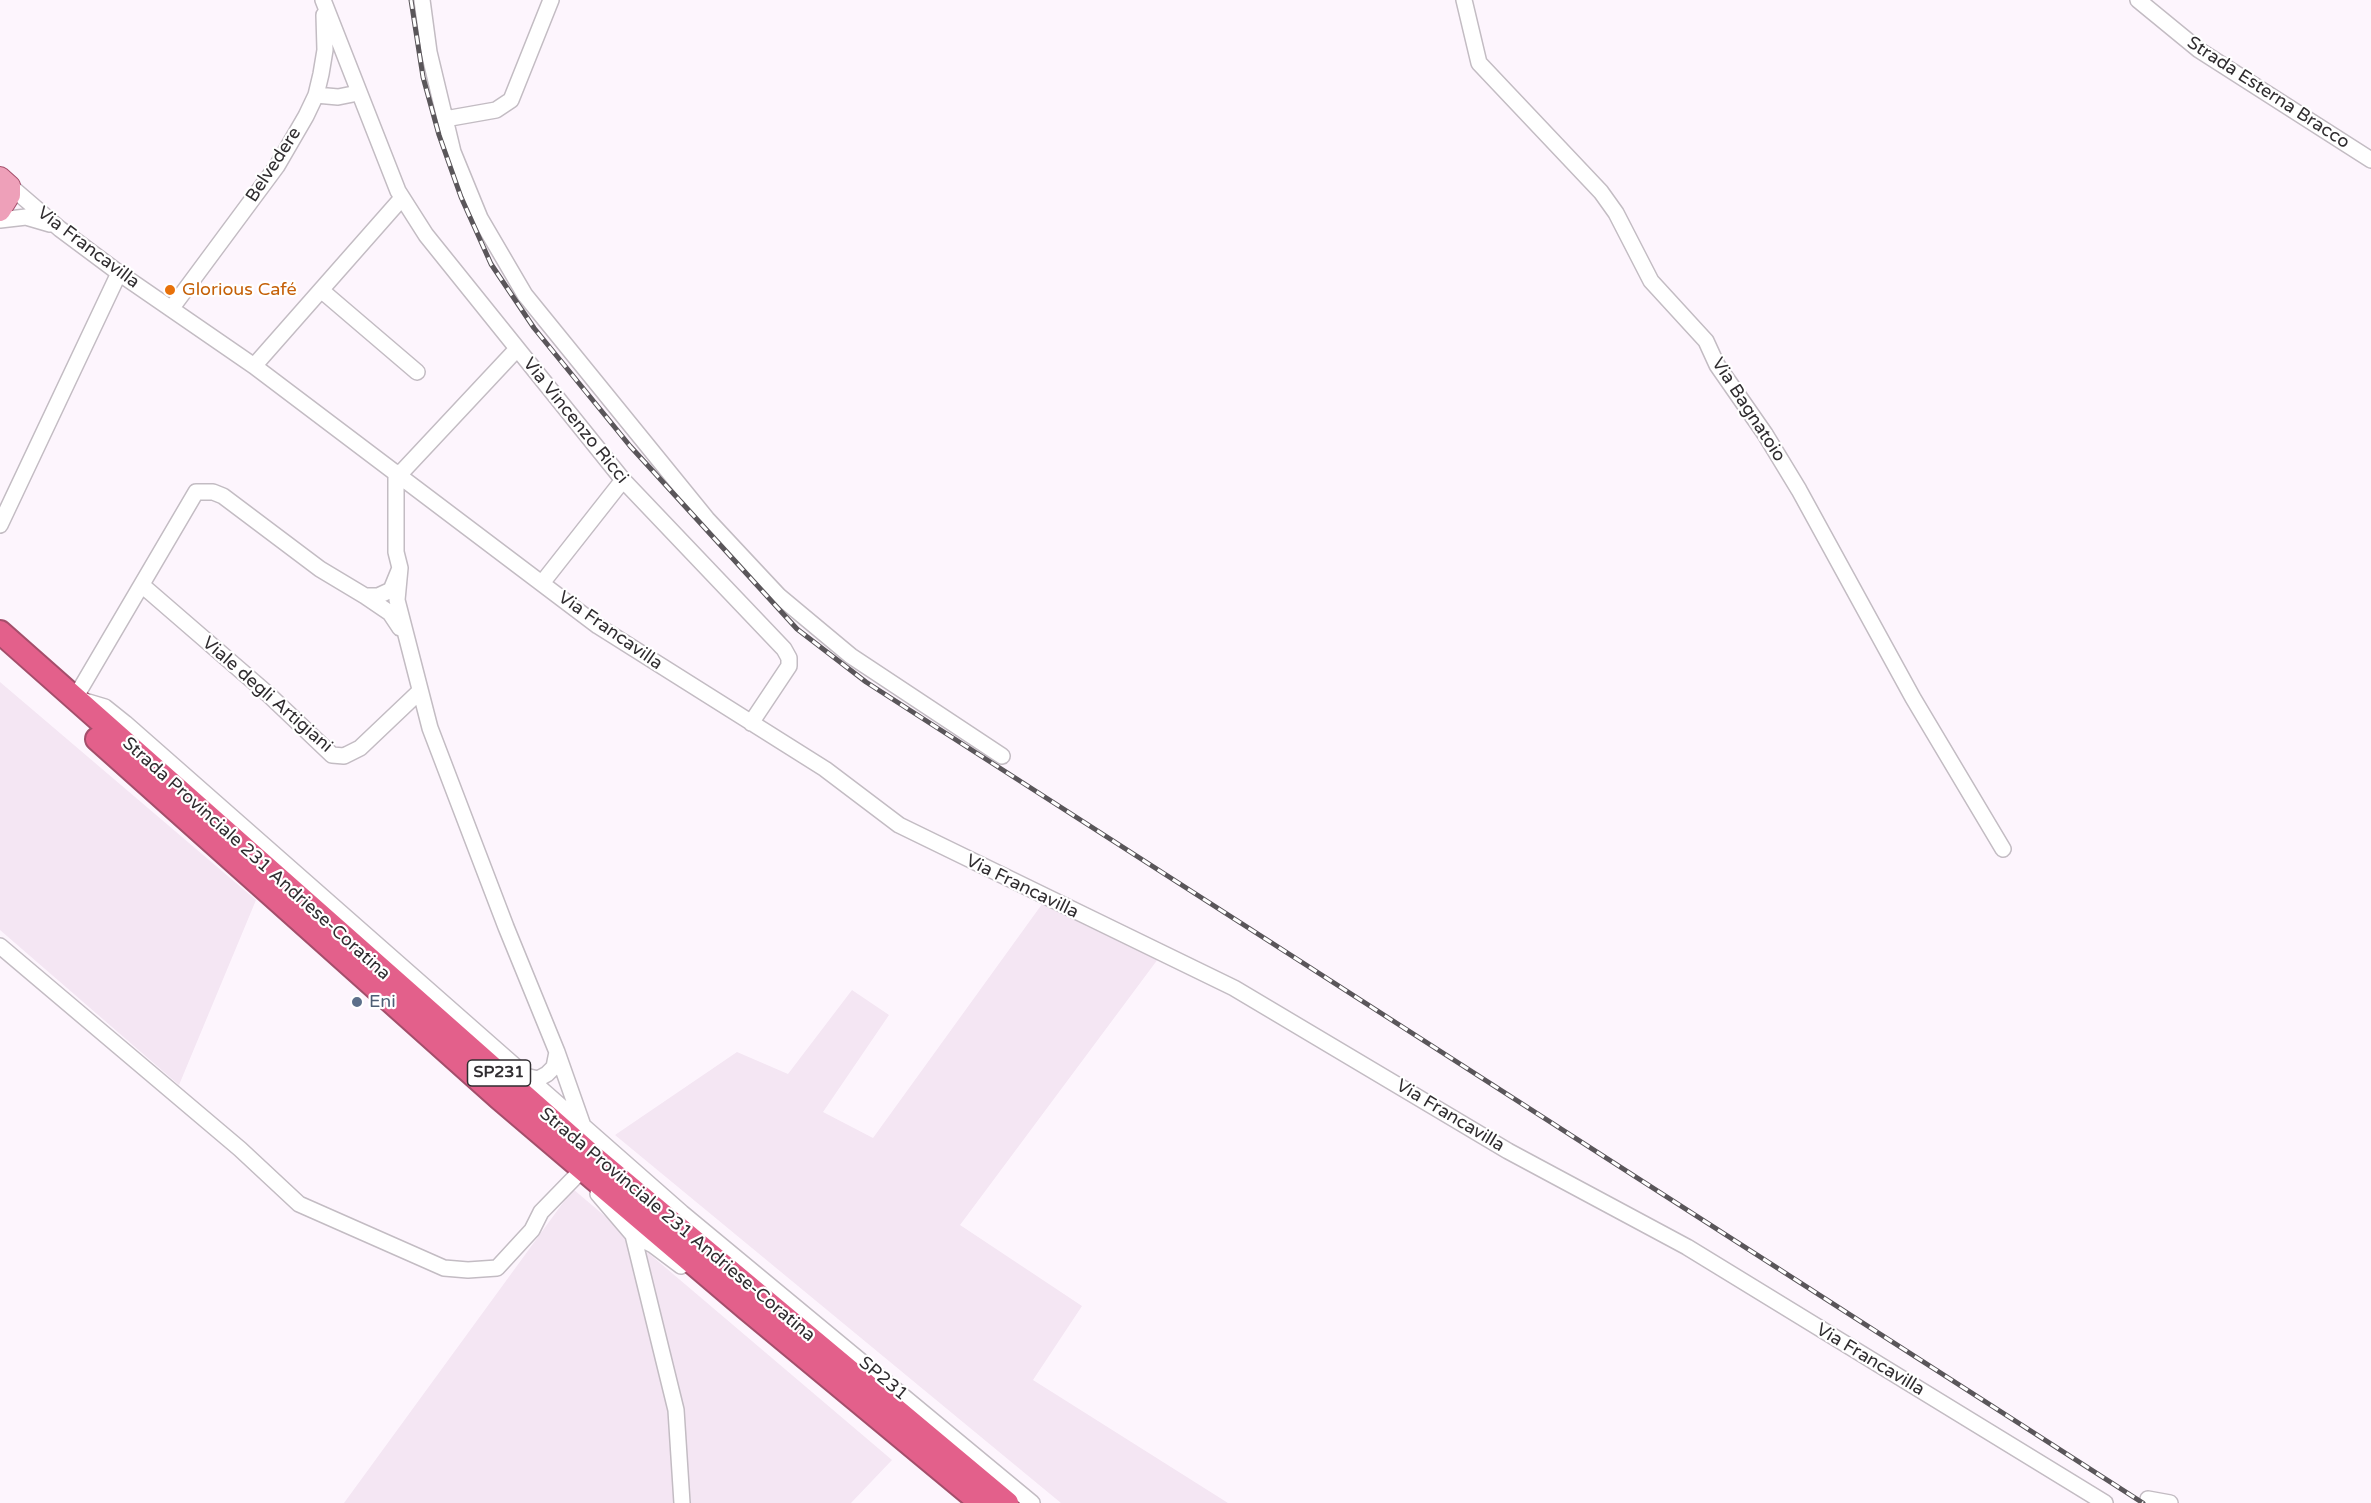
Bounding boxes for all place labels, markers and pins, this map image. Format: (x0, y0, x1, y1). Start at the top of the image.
place label: Glorious Café (182, 279, 297, 301)
marker: Glorious Café (163, 283, 177, 297)
place label: Eni (369, 991, 396, 1013)
marker: Eni (350, 995, 364, 1009)

